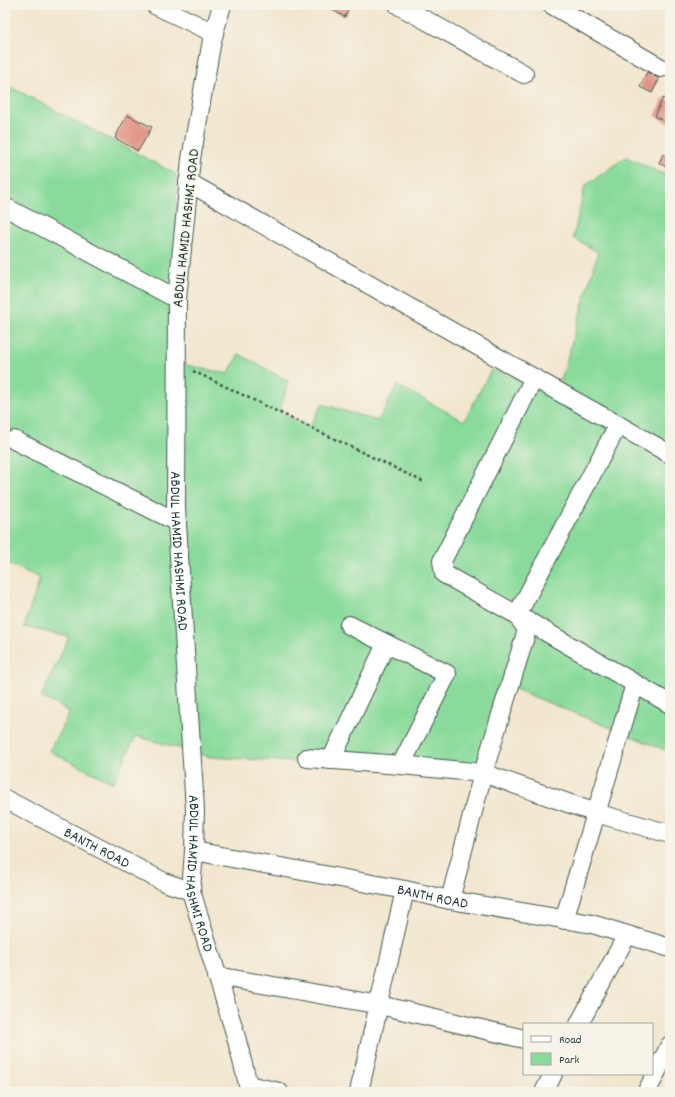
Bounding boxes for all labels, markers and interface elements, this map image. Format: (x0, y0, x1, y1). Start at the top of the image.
street label: ABDUL HAMID HASHMI ROAD (168, 148, 206, 309)
street label: ABDUL HAMID HASHMI ROAD (163, 471, 193, 632)
street label: ABDUL HAMID HASHMI ROAD (178, 794, 218, 955)
street label: BANTH ROAD (59, 823, 133, 875)
street label: BANTH ROAD (395, 880, 470, 916)
legend (523, 1023, 653, 1075)
text: Road (559, 1032, 581, 1049)
text: Park (559, 1052, 580, 1069)

